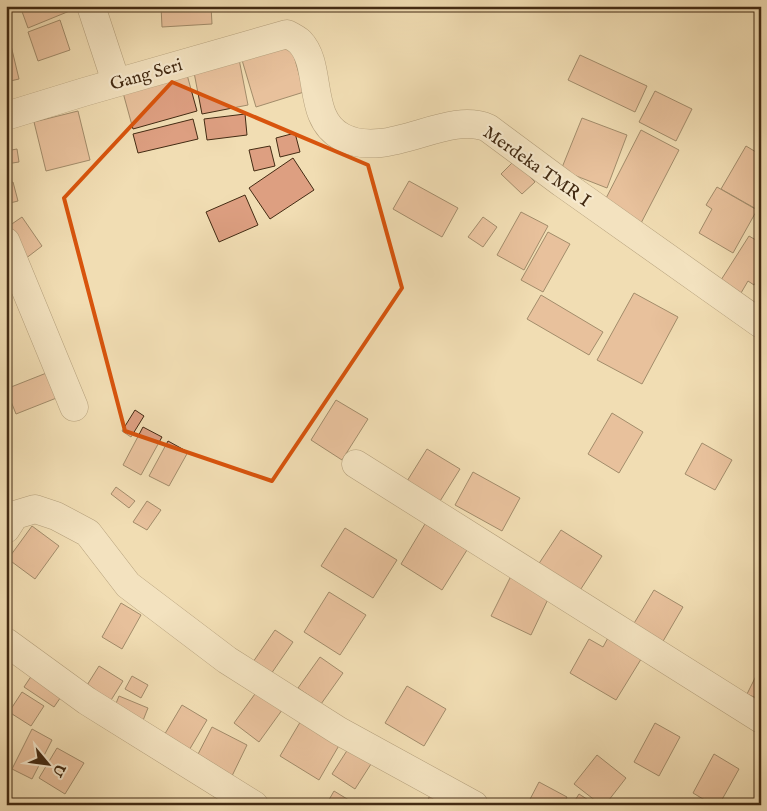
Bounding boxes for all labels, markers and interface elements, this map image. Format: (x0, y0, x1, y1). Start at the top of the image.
street label: Gang Seri (108, 54, 185, 97)
street label: Merdeka TMR I (478, 122, 595, 213)
north arrow (22, 738, 72, 788)
text: U (47, 759, 70, 780)

